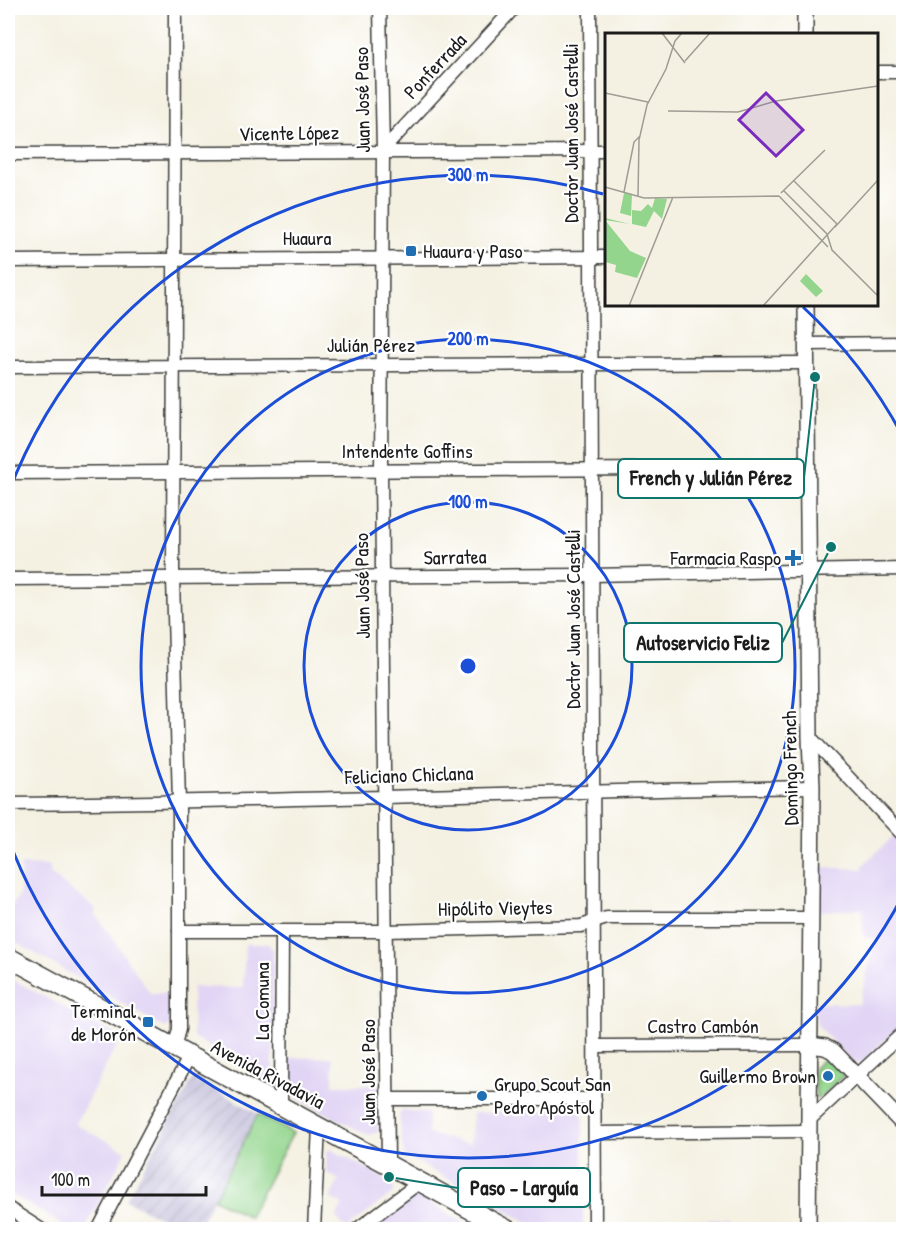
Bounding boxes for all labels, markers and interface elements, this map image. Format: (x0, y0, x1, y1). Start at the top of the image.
street label: Ponferrada (397, 27, 472, 104)
inset map (605, 33, 878, 306)
street label: Doctor Juan José Castelli (557, 43, 584, 223)
street label: Juan José Paso (347, 47, 376, 153)
street label: Vicente López (239, 118, 340, 147)
text: 300 m (448, 162, 488, 187)
street label: Huaura (283, 224, 332, 251)
place label: Huaura y Paso (423, 237, 523, 264)
marker: Huaura y Paso (404, 244, 418, 258)
text: 200 m (448, 326, 488, 351)
street label: Julián Pérez (327, 331, 416, 358)
street label: Intendente Goffins (341, 437, 473, 464)
callout: French y Julián Pérez (618, 459, 804, 498)
text: French y Julián Pérez (629, 463, 792, 493)
text: 100 m (448, 489, 488, 514)
street label: Doctor Juan José Castelli (559, 529, 586, 709)
street label: Juan José Paso (347, 533, 376, 639)
street label: Sarratea (423, 542, 487, 571)
place label: Farmacia Raspo (670, 544, 781, 571)
marker: Farmacia Raspo (786, 551, 800, 565)
callout: Autoservicio Feliz (624, 623, 782, 662)
text: Autoservicio Feliz (636, 628, 770, 657)
centre of rings (458, 656, 478, 676)
street label: Domingo French (775, 710, 804, 826)
street label: Feliciano Chiclana (343, 759, 474, 790)
street label: Hipólito Vieytes (438, 893, 553, 922)
street label: La Comuna (248, 962, 275, 1040)
place label: Terminal de Morón (71, 997, 137, 1047)
street label: Castro Cambón (647, 1012, 759, 1039)
marker: Terminal de Morón (141, 1015, 155, 1029)
street label: Juan José Paso (354, 1019, 381, 1125)
street label: Avenida Rivadavia (207, 1032, 330, 1115)
place label: Guillermo Brown (699, 1062, 816, 1089)
marker: Guillermo Brown (821, 1069, 835, 1083)
place label: Grupo Scout San Pedro Apóstol (494, 1070, 611, 1120)
marker: Grupo Scout San Pedro Apóstol (475, 1089, 489, 1103)
scale bar (42, 1159, 206, 1197)
text: 100 m (51, 1167, 90, 1192)
callout: Paso - Larguía (458, 1168, 590, 1207)
text: Paso - Larguía (470, 1173, 579, 1203)

